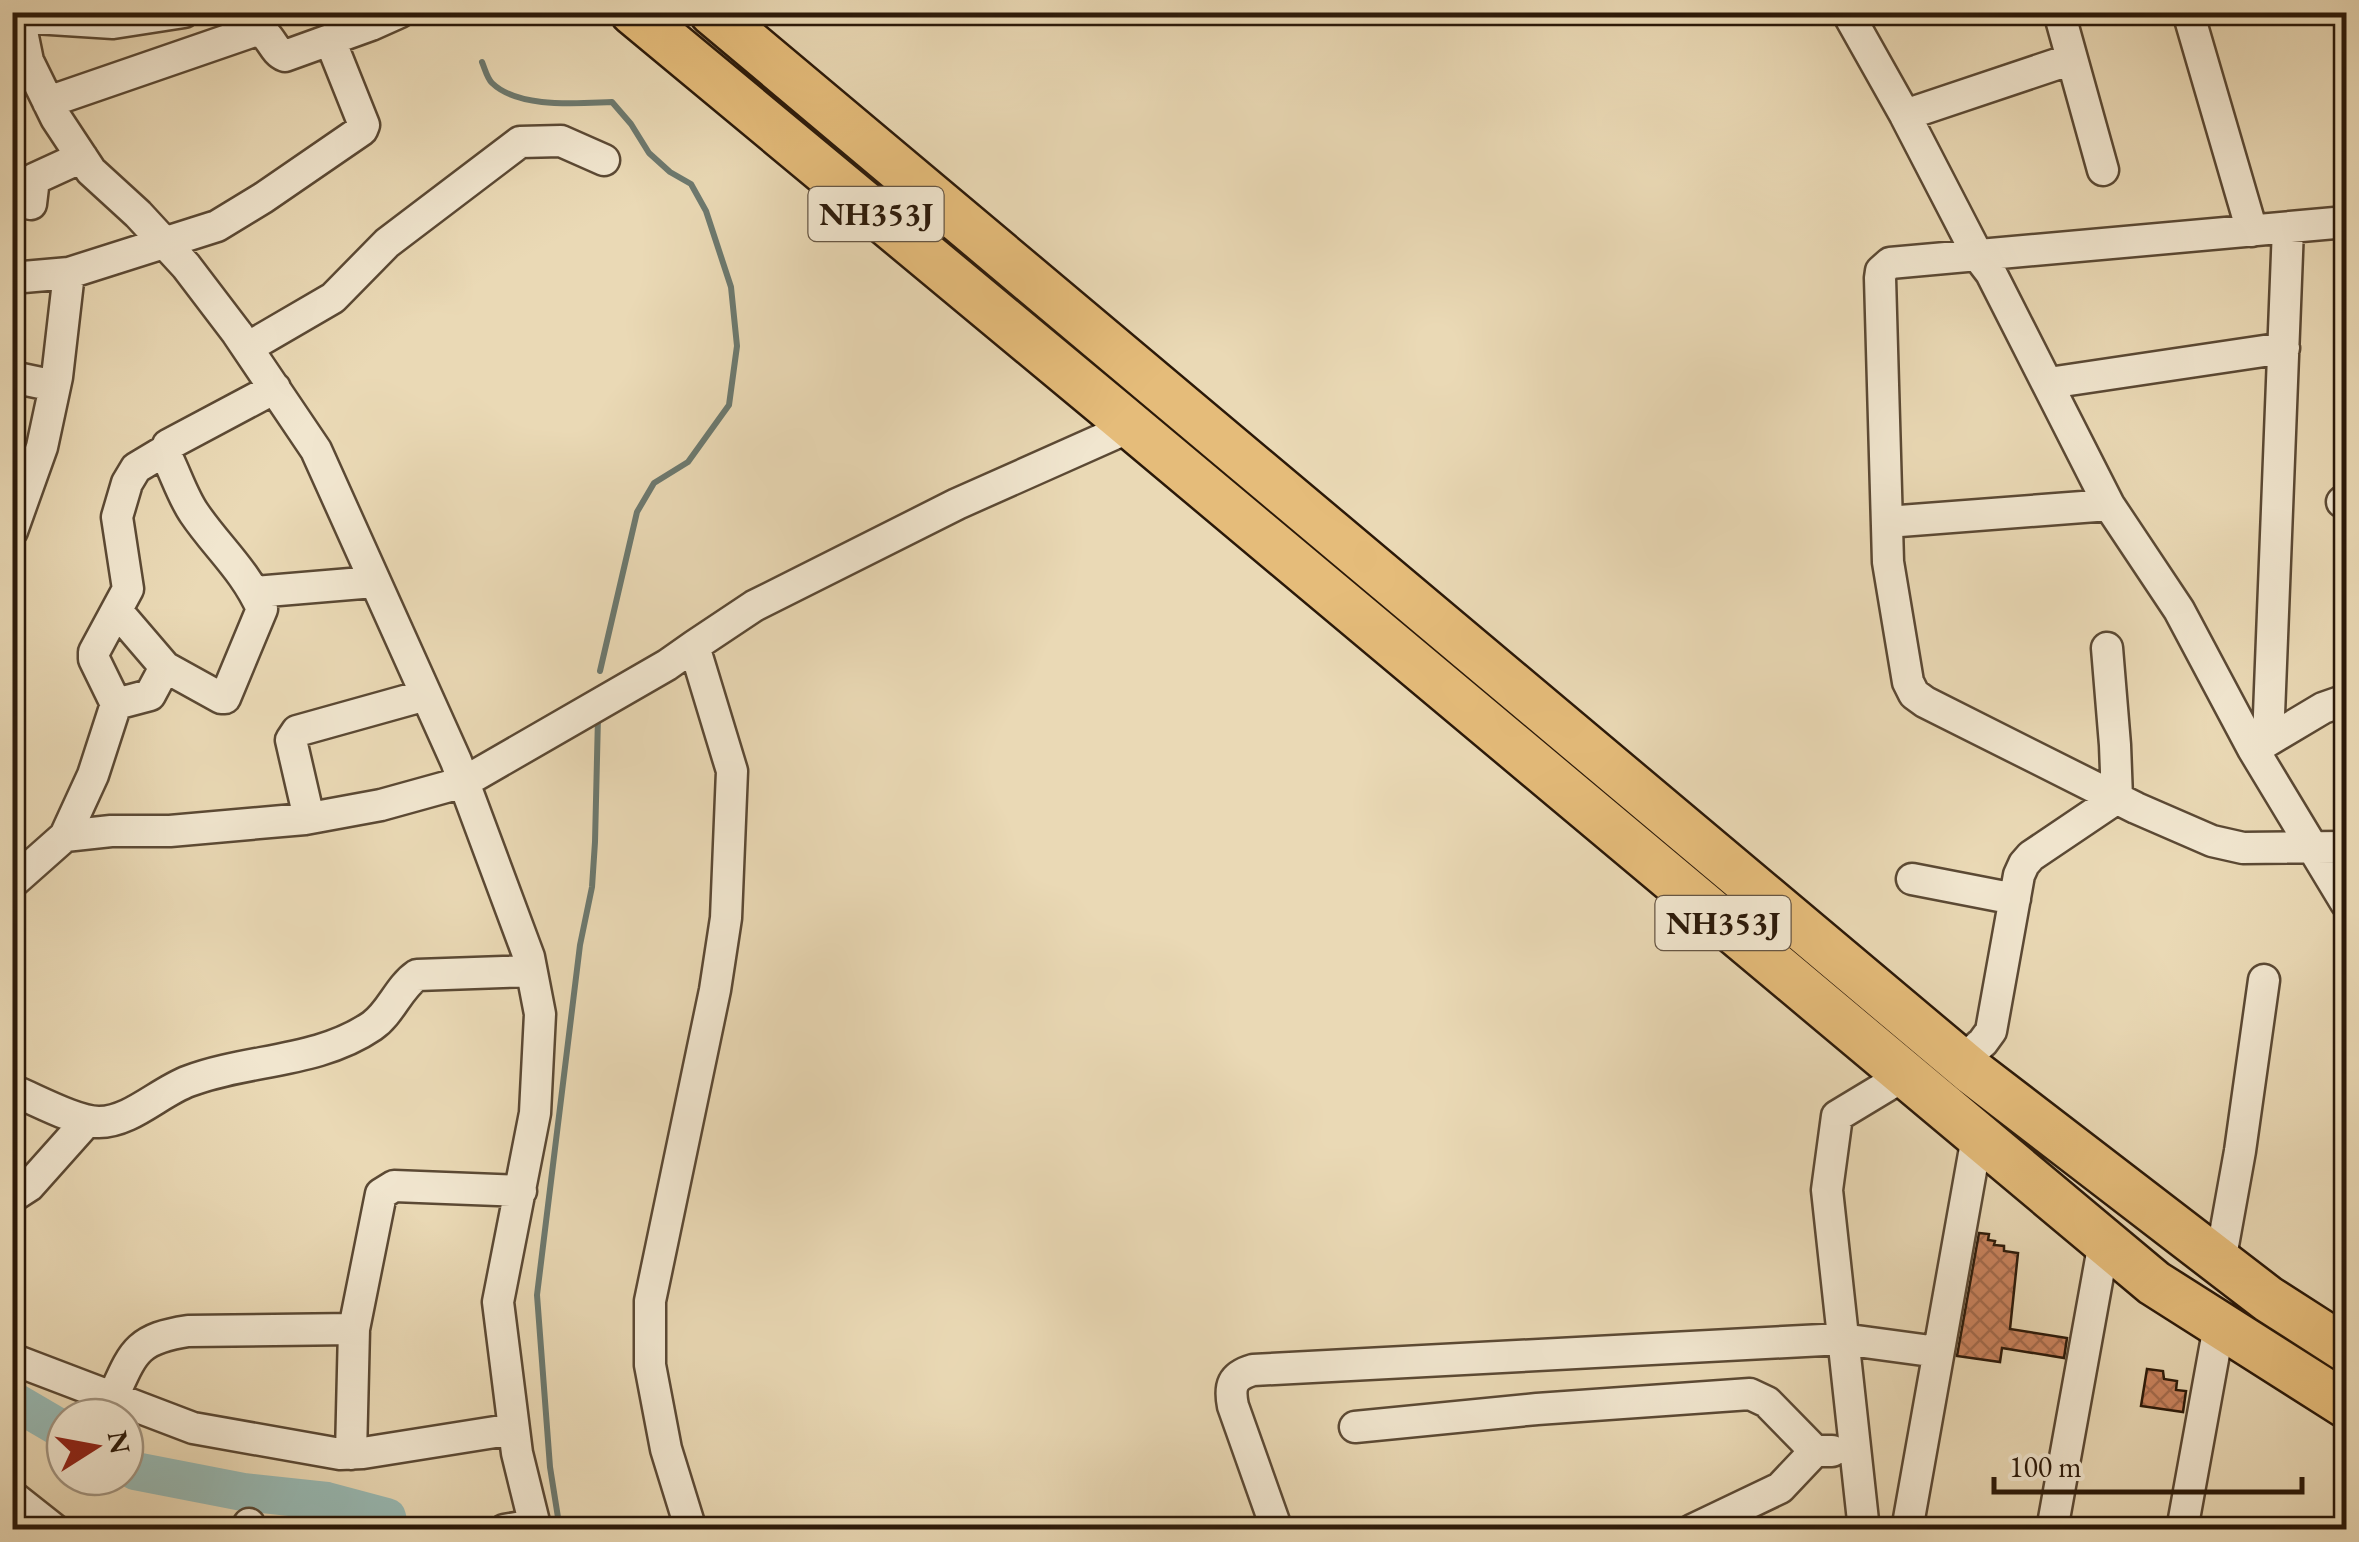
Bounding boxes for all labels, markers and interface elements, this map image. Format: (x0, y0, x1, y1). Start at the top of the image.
road number: NH353J (808, 187, 944, 241)
road number: NH353J (1656, 896, 1790, 950)
north arrow (45, 1397, 145, 1497)
text: N (100, 1428, 139, 1457)
scale bar (1994, 1432, 2302, 1494)
text: 100 m (2009, 1447, 2082, 1486)

